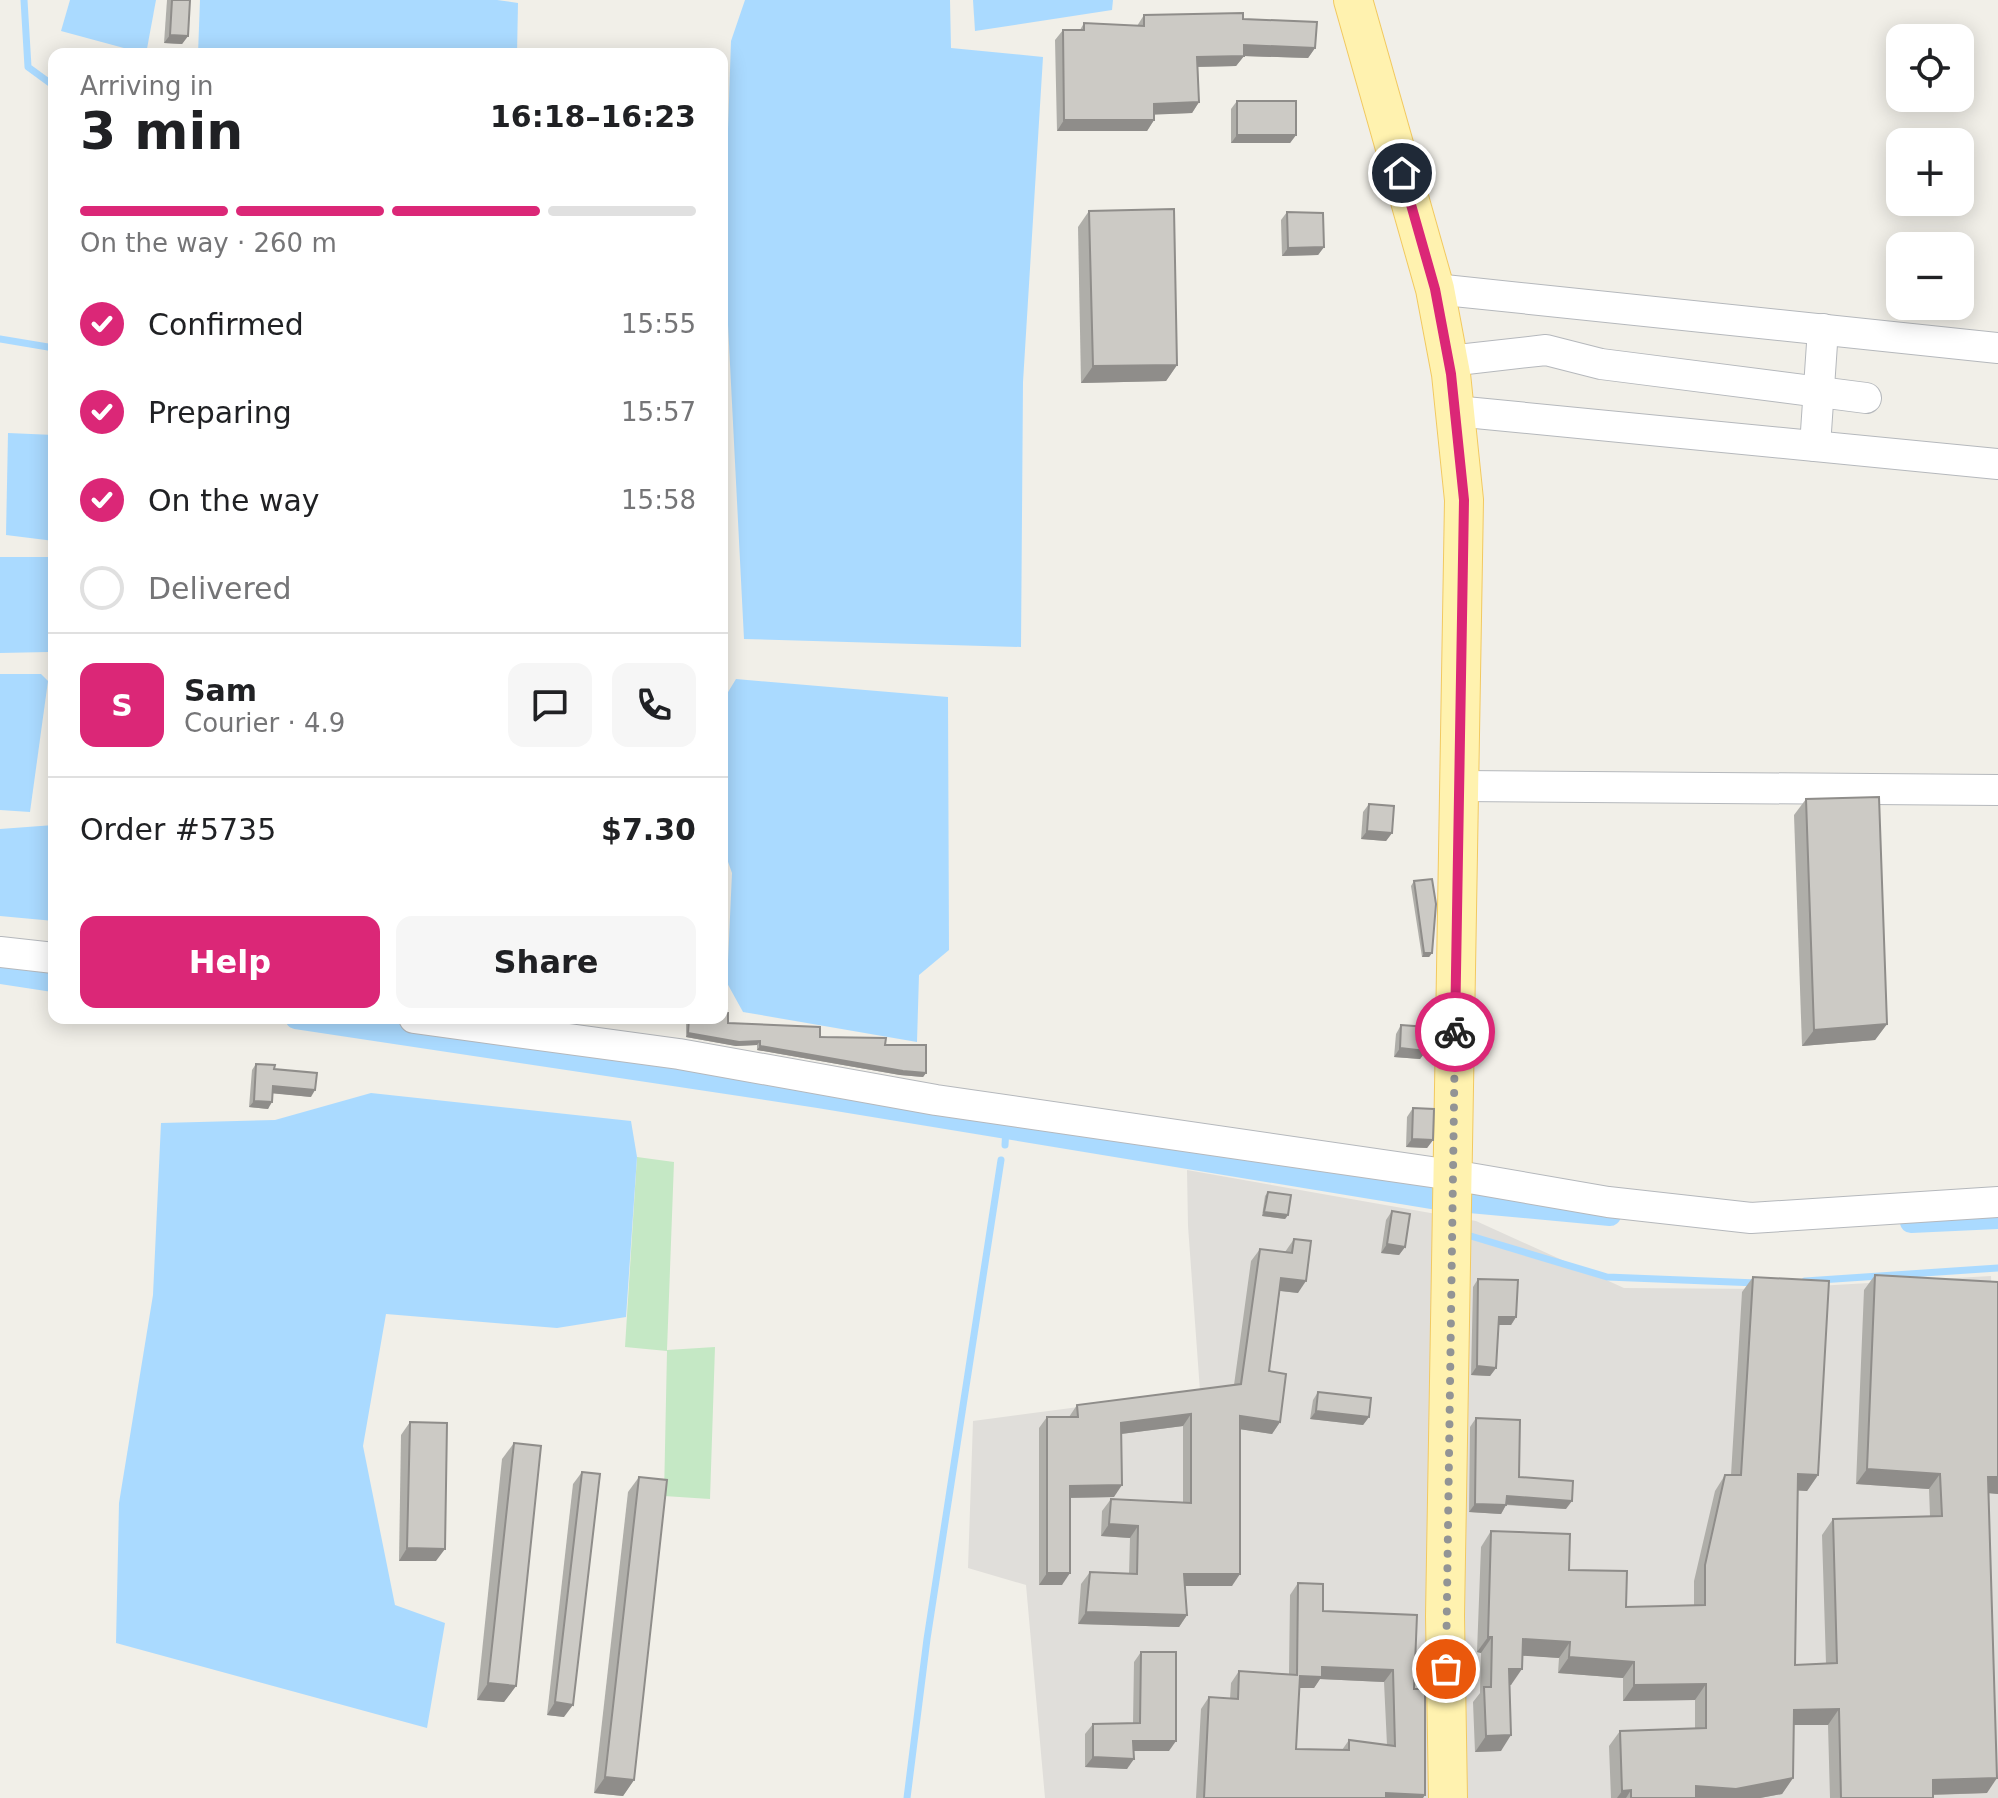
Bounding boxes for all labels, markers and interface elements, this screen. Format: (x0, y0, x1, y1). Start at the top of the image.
map controls (1886, 24, 1974, 320)
button: locate (1886, 24, 1974, 112)
text: Arriving in (80, 71, 214, 101)
text: 16:18–16:23 (490, 99, 696, 134)
text: 3 min (80, 101, 243, 161)
button: + (1886, 128, 1974, 216)
pin (1368, 139, 1436, 207)
icon: home (1380, 151, 1424, 195)
text: On the way · 260 m (80, 228, 337, 258)
button: − (1886, 232, 1974, 320)
icon: check (80, 302, 124, 346)
text: Confirmed (148, 307, 304, 342)
text: 15:55 (621, 309, 696, 339)
icon: check (80, 390, 124, 434)
text: Preparing (148, 395, 292, 430)
text: 15:57 (621, 397, 696, 427)
icon: check (80, 478, 124, 522)
text: On the way (148, 483, 320, 518)
text: 15:58 (621, 485, 696, 515)
text: Delivered (148, 571, 292, 606)
button: chat (508, 663, 592, 747)
button: phone (612, 663, 696, 747)
text: Sam (184, 673, 257, 708)
text: S (111, 688, 133, 723)
text: Courier · 4.9 (184, 708, 345, 738)
text: Order #5735 (80, 812, 276, 847)
text: $7.30 (601, 812, 696, 847)
button: Help (80, 916, 380, 1008)
button: Share (396, 916, 696, 1008)
courier (1415, 992, 1495, 1072)
icon: bike (1433, 1010, 1477, 1054)
pin (1412, 1635, 1480, 1703)
icon: bag (1424, 1647, 1468, 1691)

